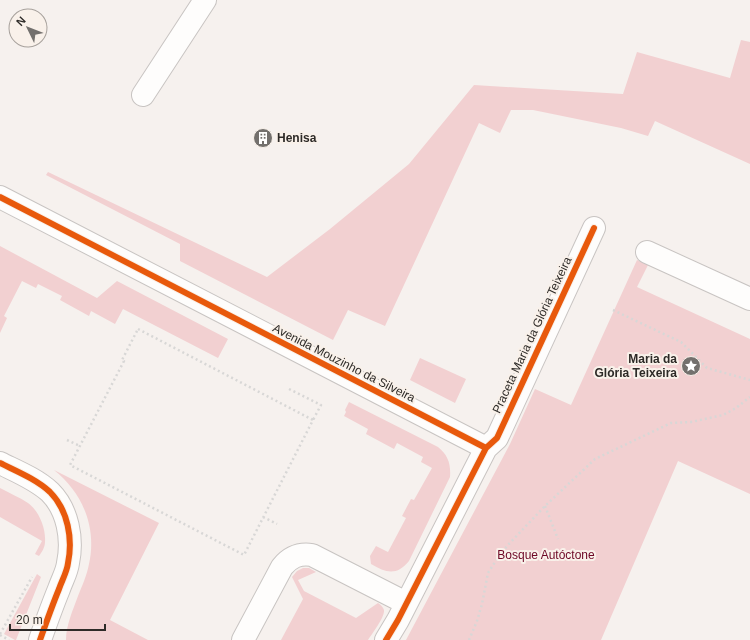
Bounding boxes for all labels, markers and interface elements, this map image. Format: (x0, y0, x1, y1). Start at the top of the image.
north arrow (8, 8, 48, 48)
text: N (14, 14, 28, 28)
building icon: Henisa (252, 127, 274, 149)
place label: Henisa (277, 131, 317, 145)
street label: Praceta Maria da Glória Teixeira (489, 254, 575, 416)
street label: Avenida Mouzinho da Silveira (270, 321, 418, 405)
place label: Maria da Glória Teixeira (595, 352, 677, 380)
place icon: Maria da Glória Teixeira (680, 355, 702, 377)
park label: Bosque Autóctone (497, 548, 595, 562)
scale bar (10, 606, 105, 632)
text: 20 m (16, 613, 43, 627)

